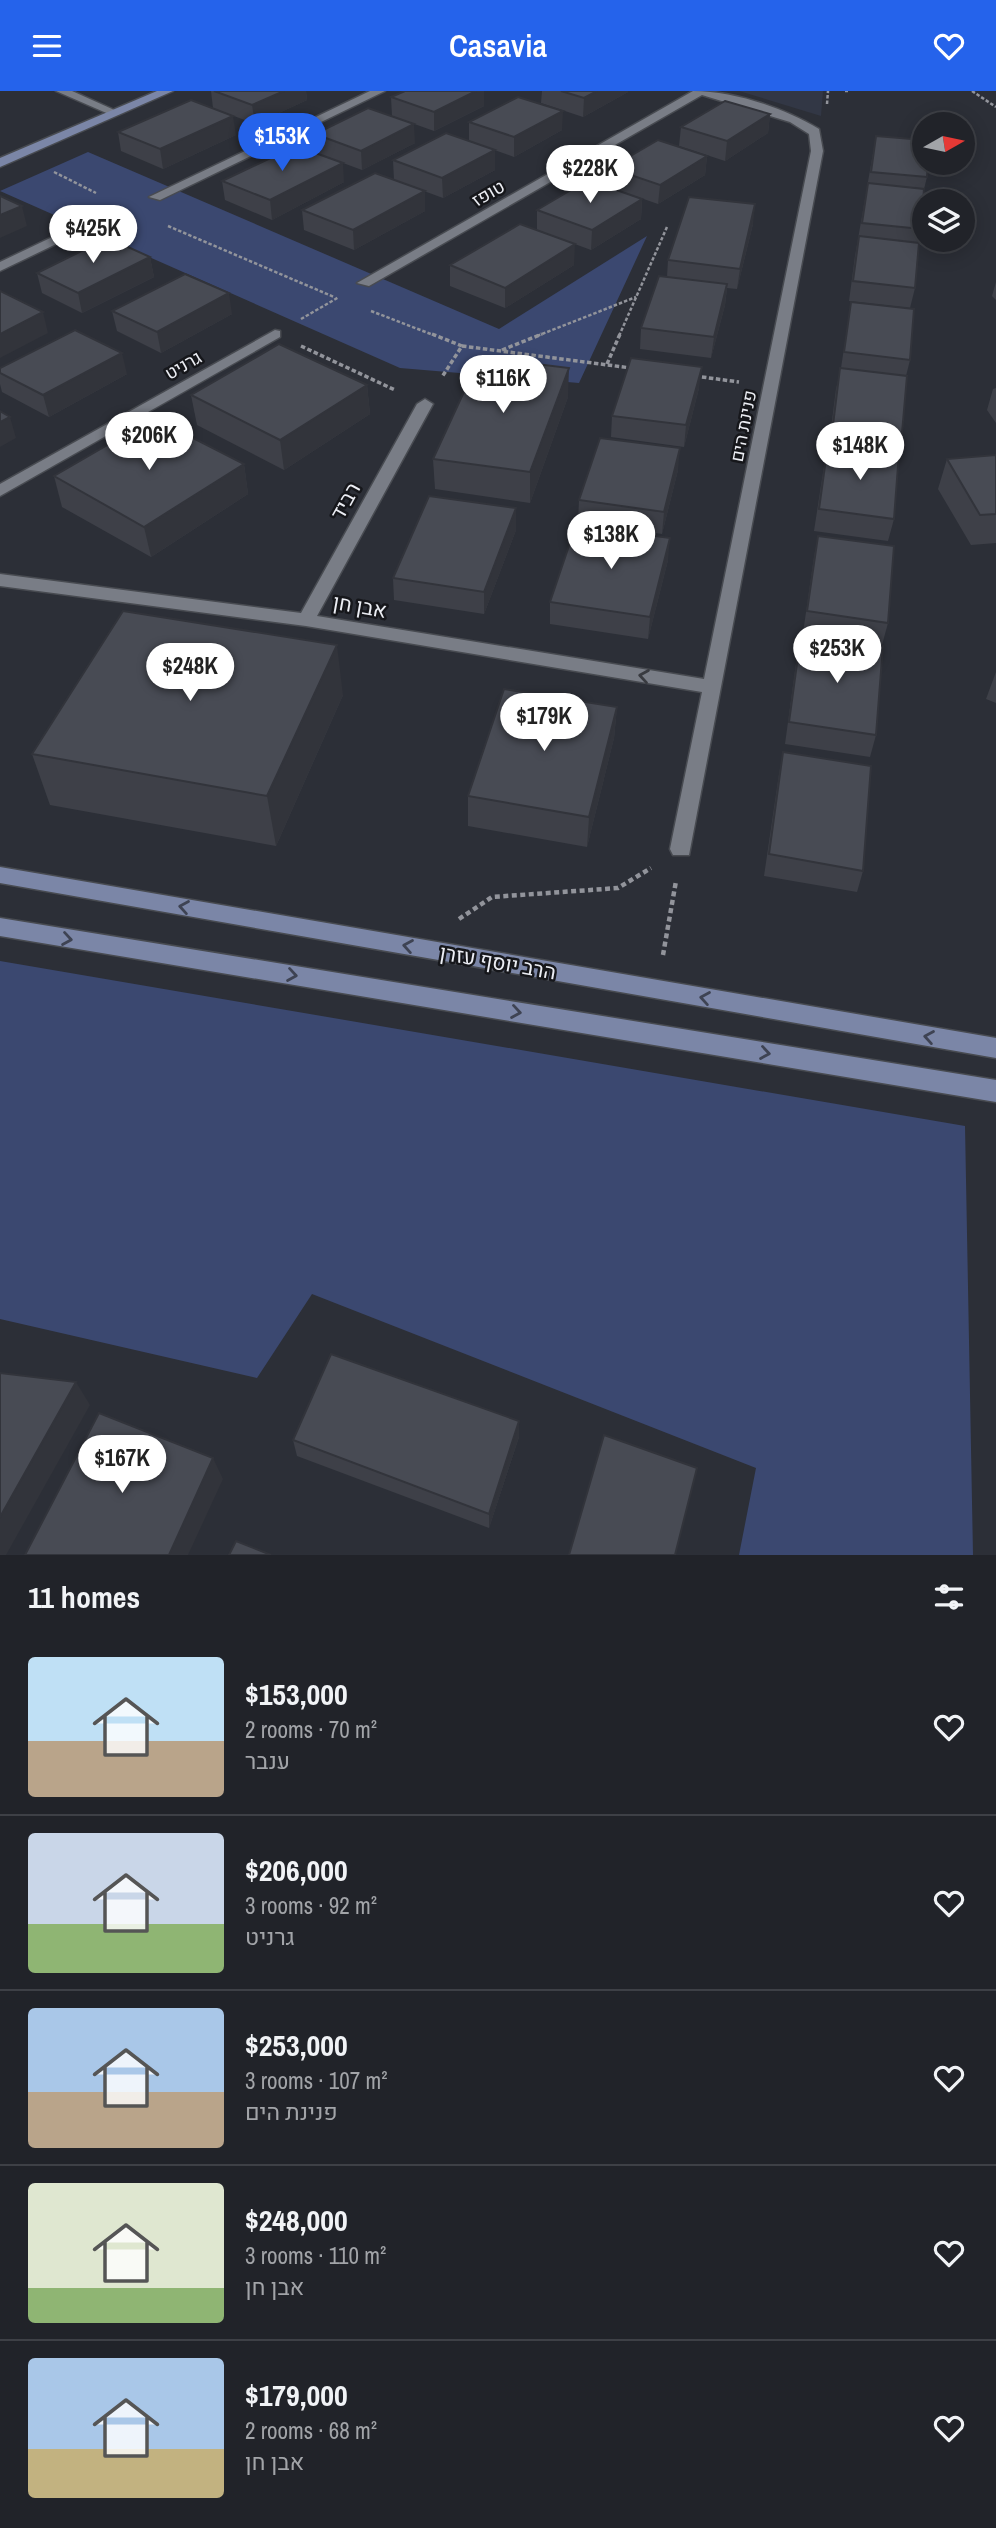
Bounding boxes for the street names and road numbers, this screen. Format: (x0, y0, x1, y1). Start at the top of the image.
street label: טופז (467, 174, 509, 212)
street label: גרניט (160, 344, 206, 386)
street label: פנינת הים (724, 388, 762, 464)
street label: רביד (323, 477, 367, 525)
street label: אבן חן (331, 587, 389, 625)
street label: הרב יוסף עזרן (438, 938, 558, 986)

